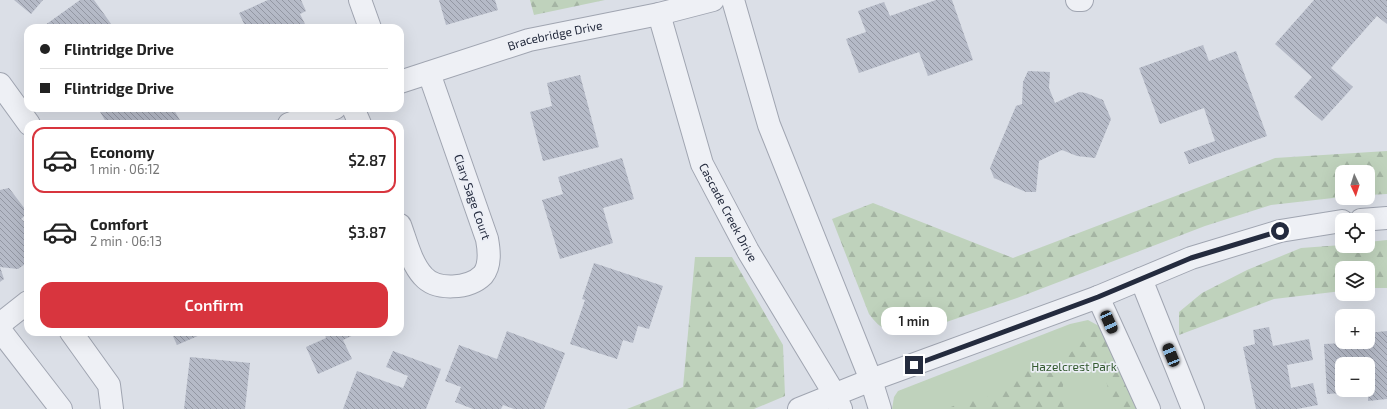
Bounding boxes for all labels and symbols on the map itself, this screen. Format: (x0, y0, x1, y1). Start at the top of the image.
street label: Bracebridge Drive (505, 17, 604, 53)
street label: Clary Sage Court (452, 152, 494, 242)
street label: Cascade Creek Drive (697, 160, 761, 264)
north arrow (1335, 165, 1375, 205)
route start (1271, 222, 1289, 240)
callout: 1 min (881, 307, 947, 335)
car (1099, 309, 1119, 335)
car (1161, 342, 1181, 368)
route end (905, 356, 923, 374)
park label: Hazelcrest Park (1031, 359, 1117, 373)

